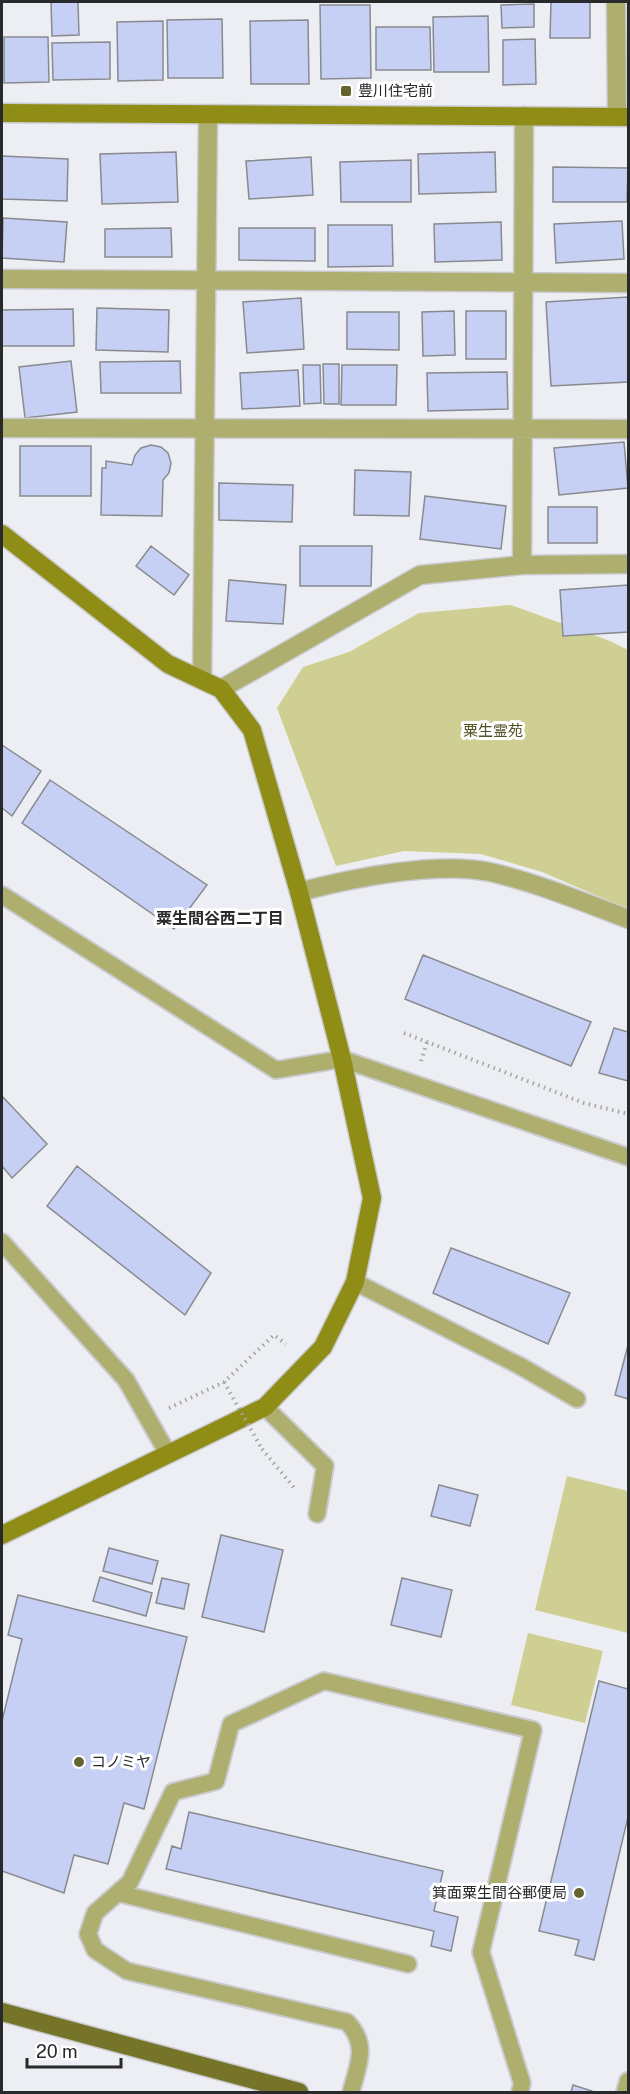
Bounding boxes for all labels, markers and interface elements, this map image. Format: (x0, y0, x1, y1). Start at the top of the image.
place label: 豊川住宅前 (358, 82, 433, 99)
marker: 豊川住宅前 (339, 84, 353, 98)
park label: 粟生霊苑 (463, 722, 523, 739)
district label: 粟生間谷西二丁目 (156, 909, 284, 928)
place label: コノミヤ (91, 1753, 151, 1770)
marker: コノミヤ (72, 1755, 86, 1769)
place label: 箕面粟生間谷郵便局 (432, 1884, 567, 1901)
marker: 箕面粟生間谷郵便局 (572, 1886, 586, 1900)
scale bar (27, 2031, 122, 2069)
text: 20 m (36, 2041, 78, 2062)

